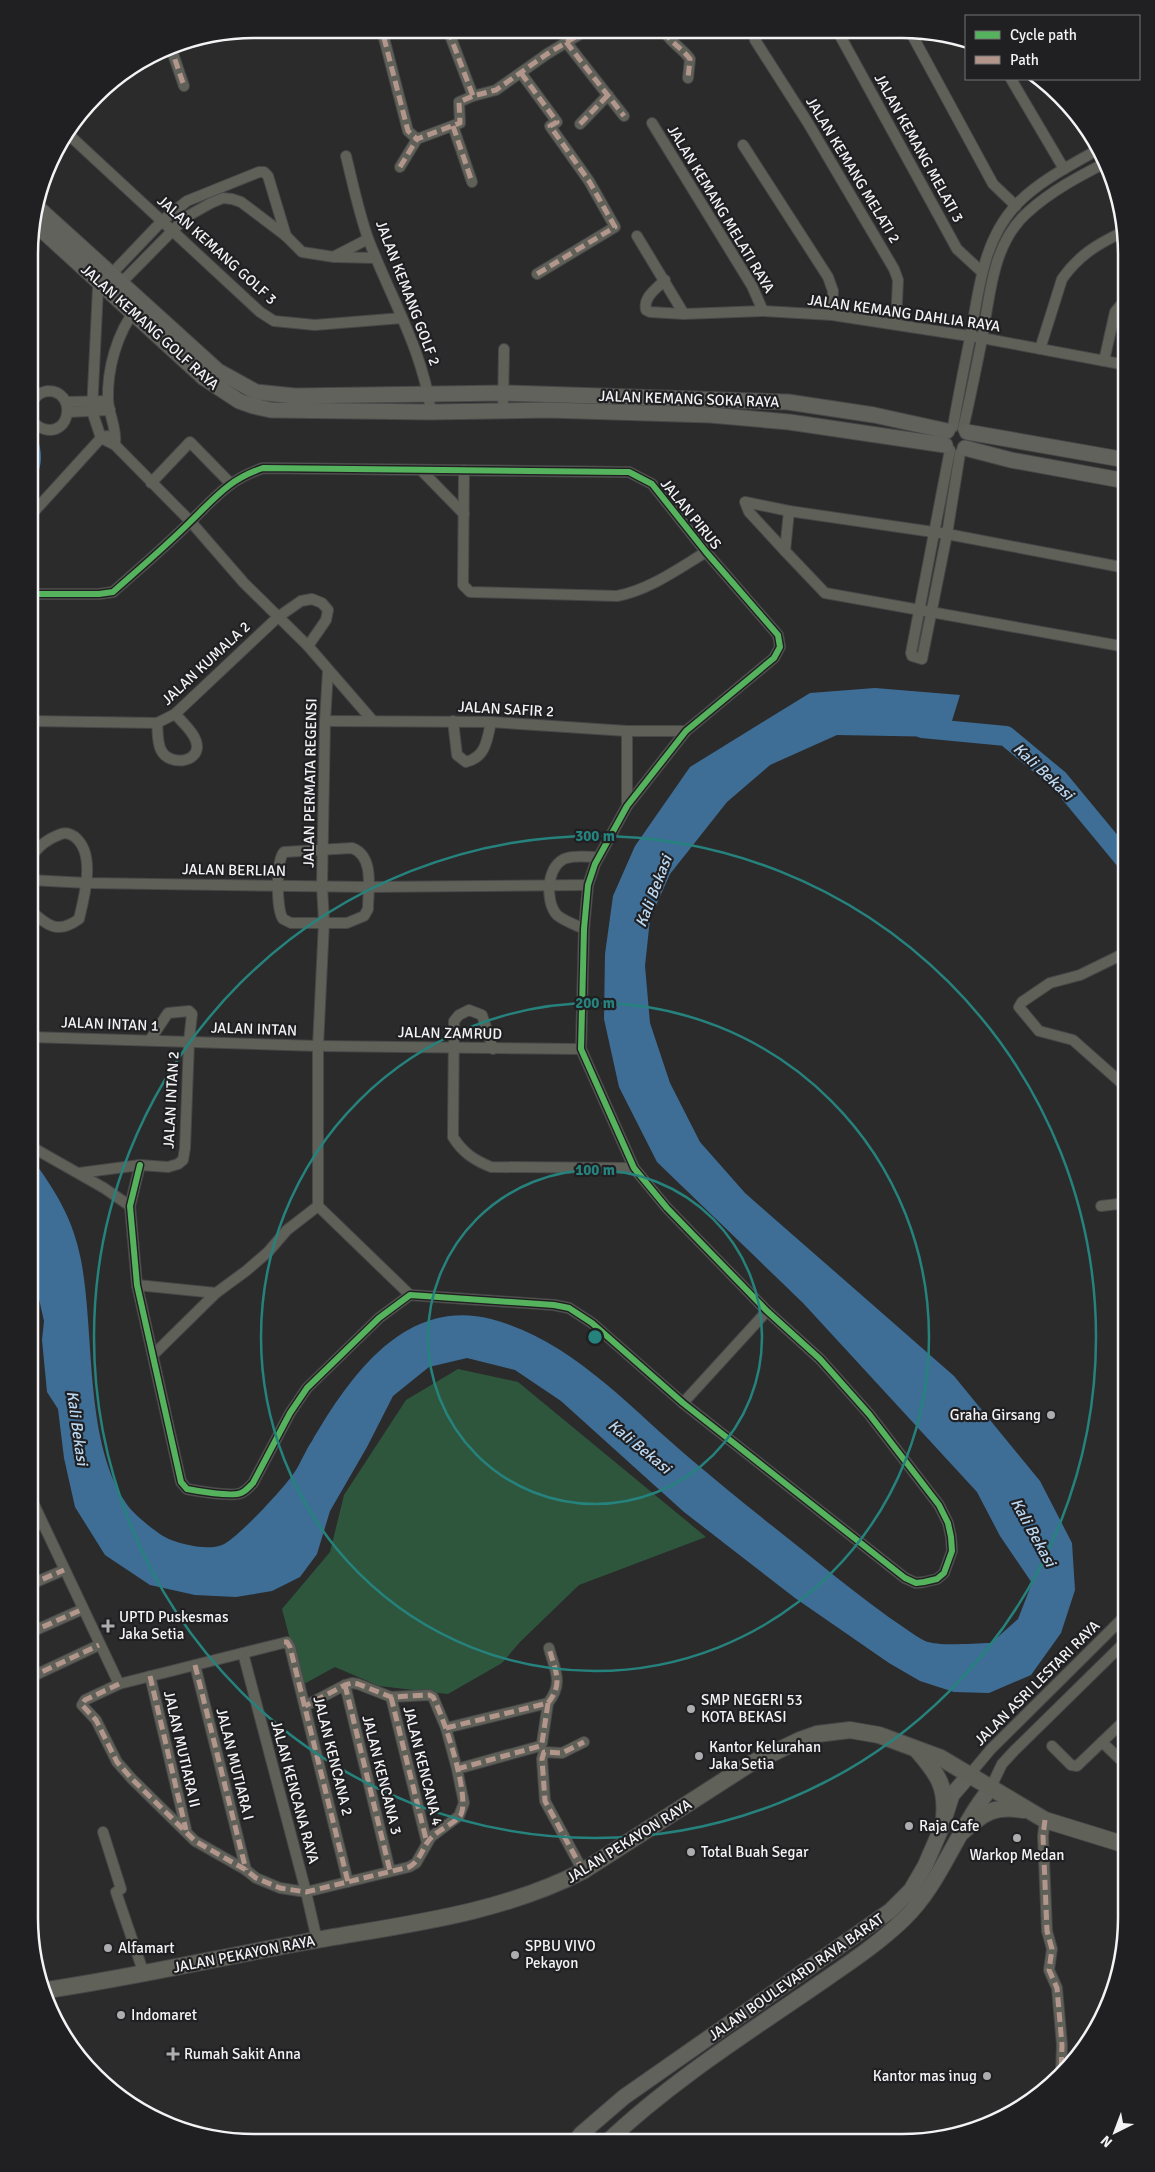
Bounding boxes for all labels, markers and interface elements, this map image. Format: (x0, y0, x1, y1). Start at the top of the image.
legend (965, 15, 1140, 80)
text: Cycle path (1010, 26, 1077, 44)
text: Path (1010, 51, 1039, 69)
street label: JALAN KEMANG MELATI 3 (871, 70, 967, 226)
street label: JALAN KEMANG MELATI 2 (802, 94, 904, 246)
street label: JALAN KEMANG MELATI RAYA (664, 122, 778, 296)
street label: JALAN KEMANG GOLF 3 (154, 192, 280, 308)
street label: JALAN KEMANG GOLF 2 (372, 218, 444, 368)
street label: JALAN KEMANG GOLF RAYA (77, 260, 223, 394)
street label: JALAN KEMANG DAHLIA RAYA (806, 291, 1002, 335)
street label: JALAN KEMANG SOKA RAYA (598, 387, 780, 411)
street label: JALAN PIRUS (657, 475, 725, 553)
street label: JALAN KUMALA 2 (158, 617, 254, 709)
street label: JALAN SAFIR 2 (458, 697, 554, 721)
street label: JALAN PERMATA REGENSI (300, 698, 320, 868)
water label: Kali Bekasi (1009, 739, 1079, 806)
text: 300 m (575, 827, 615, 845)
water label: Kali Bekasi (631, 851, 677, 930)
street label: JALAN BERLIAN (182, 860, 286, 880)
text: 200 m (575, 994, 615, 1012)
street label: JALAN INTAN 1 (61, 1013, 159, 1035)
street label: JALAN INTAN (211, 1018, 297, 1040)
street label: JALAN ZAMRUD (398, 1023, 502, 1043)
street label: JALAN INTAN 2 (159, 1051, 183, 1149)
text: 100 m (575, 1161, 615, 1179)
centre of rings (586, 1328, 604, 1346)
water label: Kali Bekasi (62, 1389, 92, 1468)
place label: Graha Girsang (950, 1406, 1041, 1424)
marker: Graha Girsang (1045, 1409, 1057, 1421)
water label: Kali Bekasi (604, 1415, 676, 1479)
water label: Kali Bekasi (1006, 1495, 1061, 1572)
place label: UPTD Puskesmas Jaka Setia (119, 1608, 229, 1643)
street label: JALAN ASRI LESTARI RAYA (971, 1617, 1103, 1749)
marker: UPTD Puskesmas Jaka Setia (101, 1619, 115, 1633)
street label: JALAN MUTIARA II (160, 1689, 204, 1809)
place label: SMP NEGERI 53 KOTA BEKASI (701, 1691, 803, 1726)
street label: JALAN KENCANA 2 (309, 1694, 357, 1818)
marker: SMP NEGERI 53 KOTA BEKASI (685, 1703, 697, 1715)
street label: JALAN KENCANA 4 (399, 1704, 447, 1828)
street label: JALAN MUTIARA I (212, 1706, 258, 1822)
street label: JALAN KENCANA 3 (358, 1713, 406, 1837)
street label: JALAN KENCANA RAYA (267, 1718, 323, 1866)
place label: Kantor Kelurahan Jaka Setia (709, 1738, 821, 1773)
marker: Kantor Kelurahan Jaka Setia (693, 1750, 705, 1762)
street label: JALAN PEKAYON RAYA (563, 1795, 695, 1887)
place label: Raja Cafe (919, 1817, 980, 1835)
marker: Raja Cafe (903, 1820, 915, 1832)
marker: Warkop Medan (1011, 1832, 1023, 1844)
place label: Total Buah Segar (701, 1843, 809, 1861)
marker: Total Buah Segar (685, 1846, 697, 1858)
place label: Warkop Medan (970, 1846, 1064, 1864)
street label: JALAN BOULEVARD RAYA BARAT (705, 1909, 888, 2044)
street label: JALAN PEKAYON RAYA (171, 1931, 317, 1977)
place label: SPBU VIVO Pekayon (525, 1937, 596, 1972)
place label: Alfamart (118, 1939, 175, 1957)
marker: Alfamart (102, 1942, 114, 1954)
marker: SPBU VIVO Pekayon (509, 1949, 521, 1961)
place label: Indomaret (131, 2006, 197, 2024)
marker: Indomaret (115, 2009, 127, 2021)
place label: Rumah Sakit Anna (184, 2045, 301, 2063)
marker: Rumah Sakit Anna (166, 2047, 180, 2061)
place label: Kantor mas inug (873, 2067, 977, 2085)
marker: Kantor mas inug (981, 2070, 993, 2082)
north arrow (1090, 2107, 1140, 2157)
text: N (1097, 2132, 1116, 2151)

